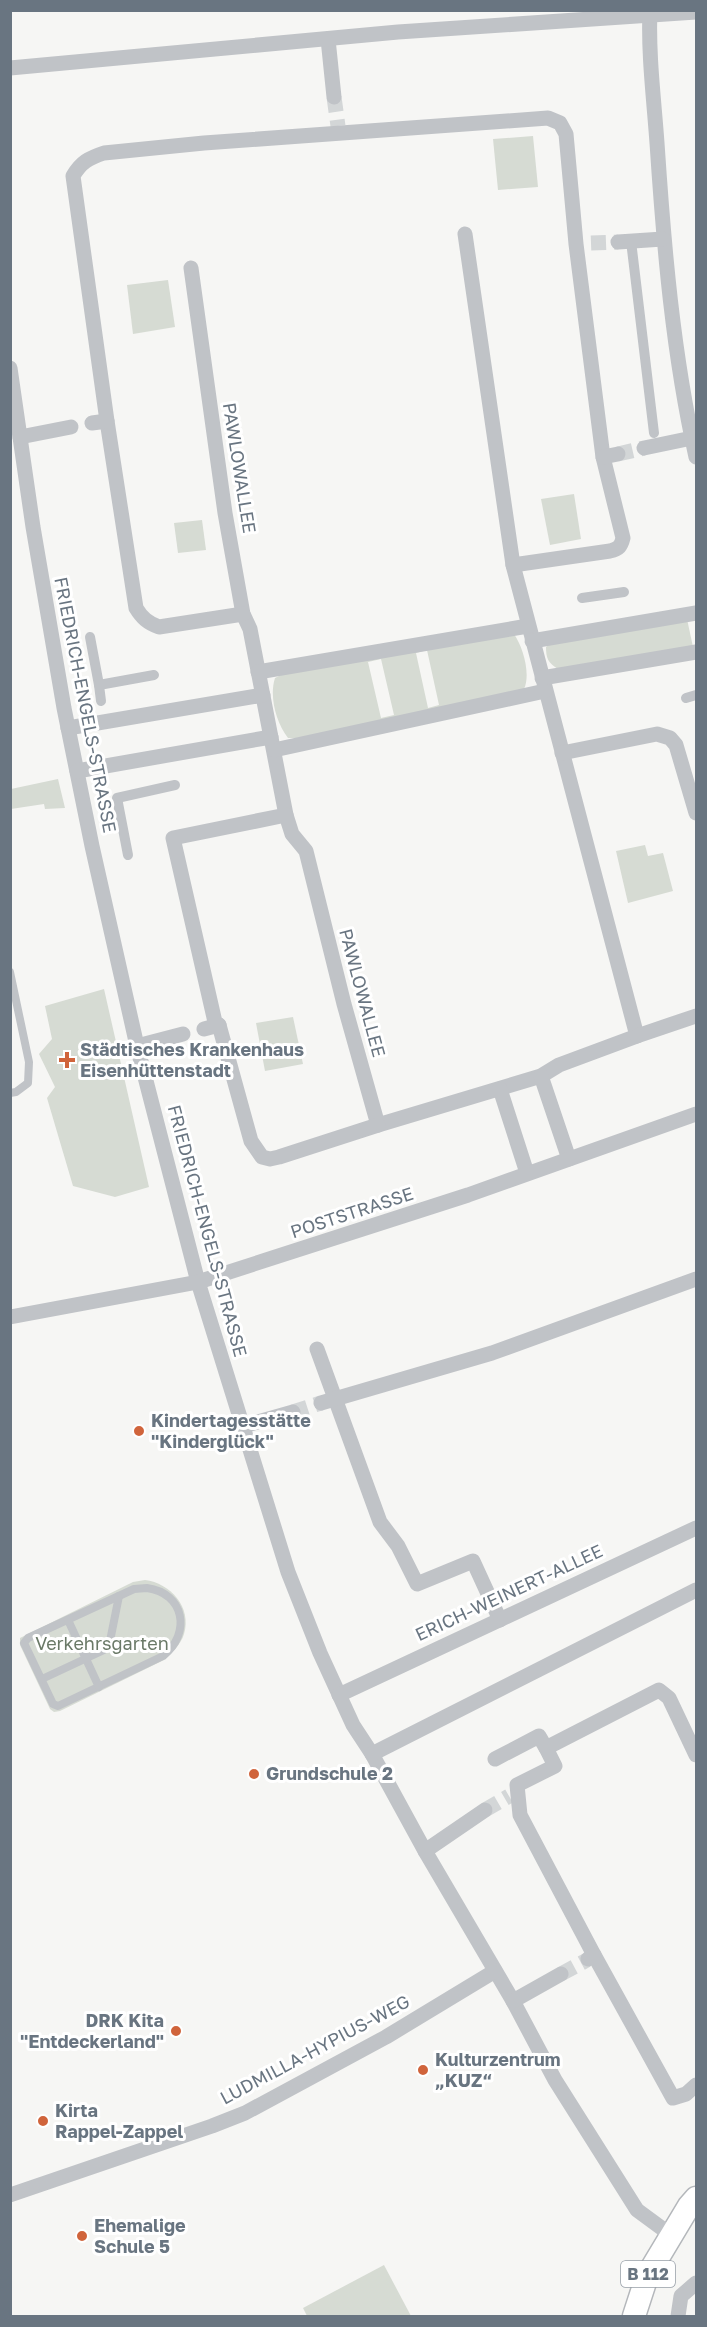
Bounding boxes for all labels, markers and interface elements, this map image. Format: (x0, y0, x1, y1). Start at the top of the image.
street label: PAWLOWALLEE (219, 401, 261, 535)
street label: FRIEDRICH-ENGELS-STRASSE (50, 575, 122, 835)
street label: PAWLOWALLEE (335, 926, 391, 1059)
place label: Städtisches Krankenhaus Eisenhüttenstadt (80, 1038, 304, 1081)
marker: Städtisches Krankenhaus Eisenhüttenstadt (58, 1051, 76, 1069)
street label: FRIEDRICH-ENGELS-STRASSE (164, 1102, 252, 1359)
street label: POSTSTRASSE (287, 1182, 416, 1242)
place label: Kindertagesstätte "Kinderglück" (151, 1409, 311, 1452)
marker: Kindertagesstätte "Kinderglück" (132, 1424, 146, 1438)
street label: ERICH-WEINERT-ALLEE (411, 1539, 606, 1645)
park label: Verkehrsgarten (35, 1632, 169, 1654)
place label: Grundschule 2 (266, 1762, 393, 1784)
marker: Grundschule 2 (247, 1767, 261, 1781)
street label: LUDMILLA-HYPIUS-WEG (216, 1990, 413, 2108)
place label: DRK Kita "Entdeckerland" (20, 2009, 164, 2052)
marker: DRK Kita "Entdeckerland" (169, 2024, 183, 2038)
place label: Kulturzentrum „KUZ“ (435, 2048, 561, 2091)
marker: Kulturzentrum „KUZ“ (416, 2063, 430, 2077)
place label: Kirta Rappel-Zappel (55, 2099, 183, 2142)
marker: Kirta Rappel-Zappel (36, 2114, 50, 2128)
place label: Ehemalige Schule 5 (94, 2214, 186, 2257)
marker: Ehemalige Schule 5 (75, 2229, 89, 2243)
road number: B 112 (621, 2261, 675, 2287)

